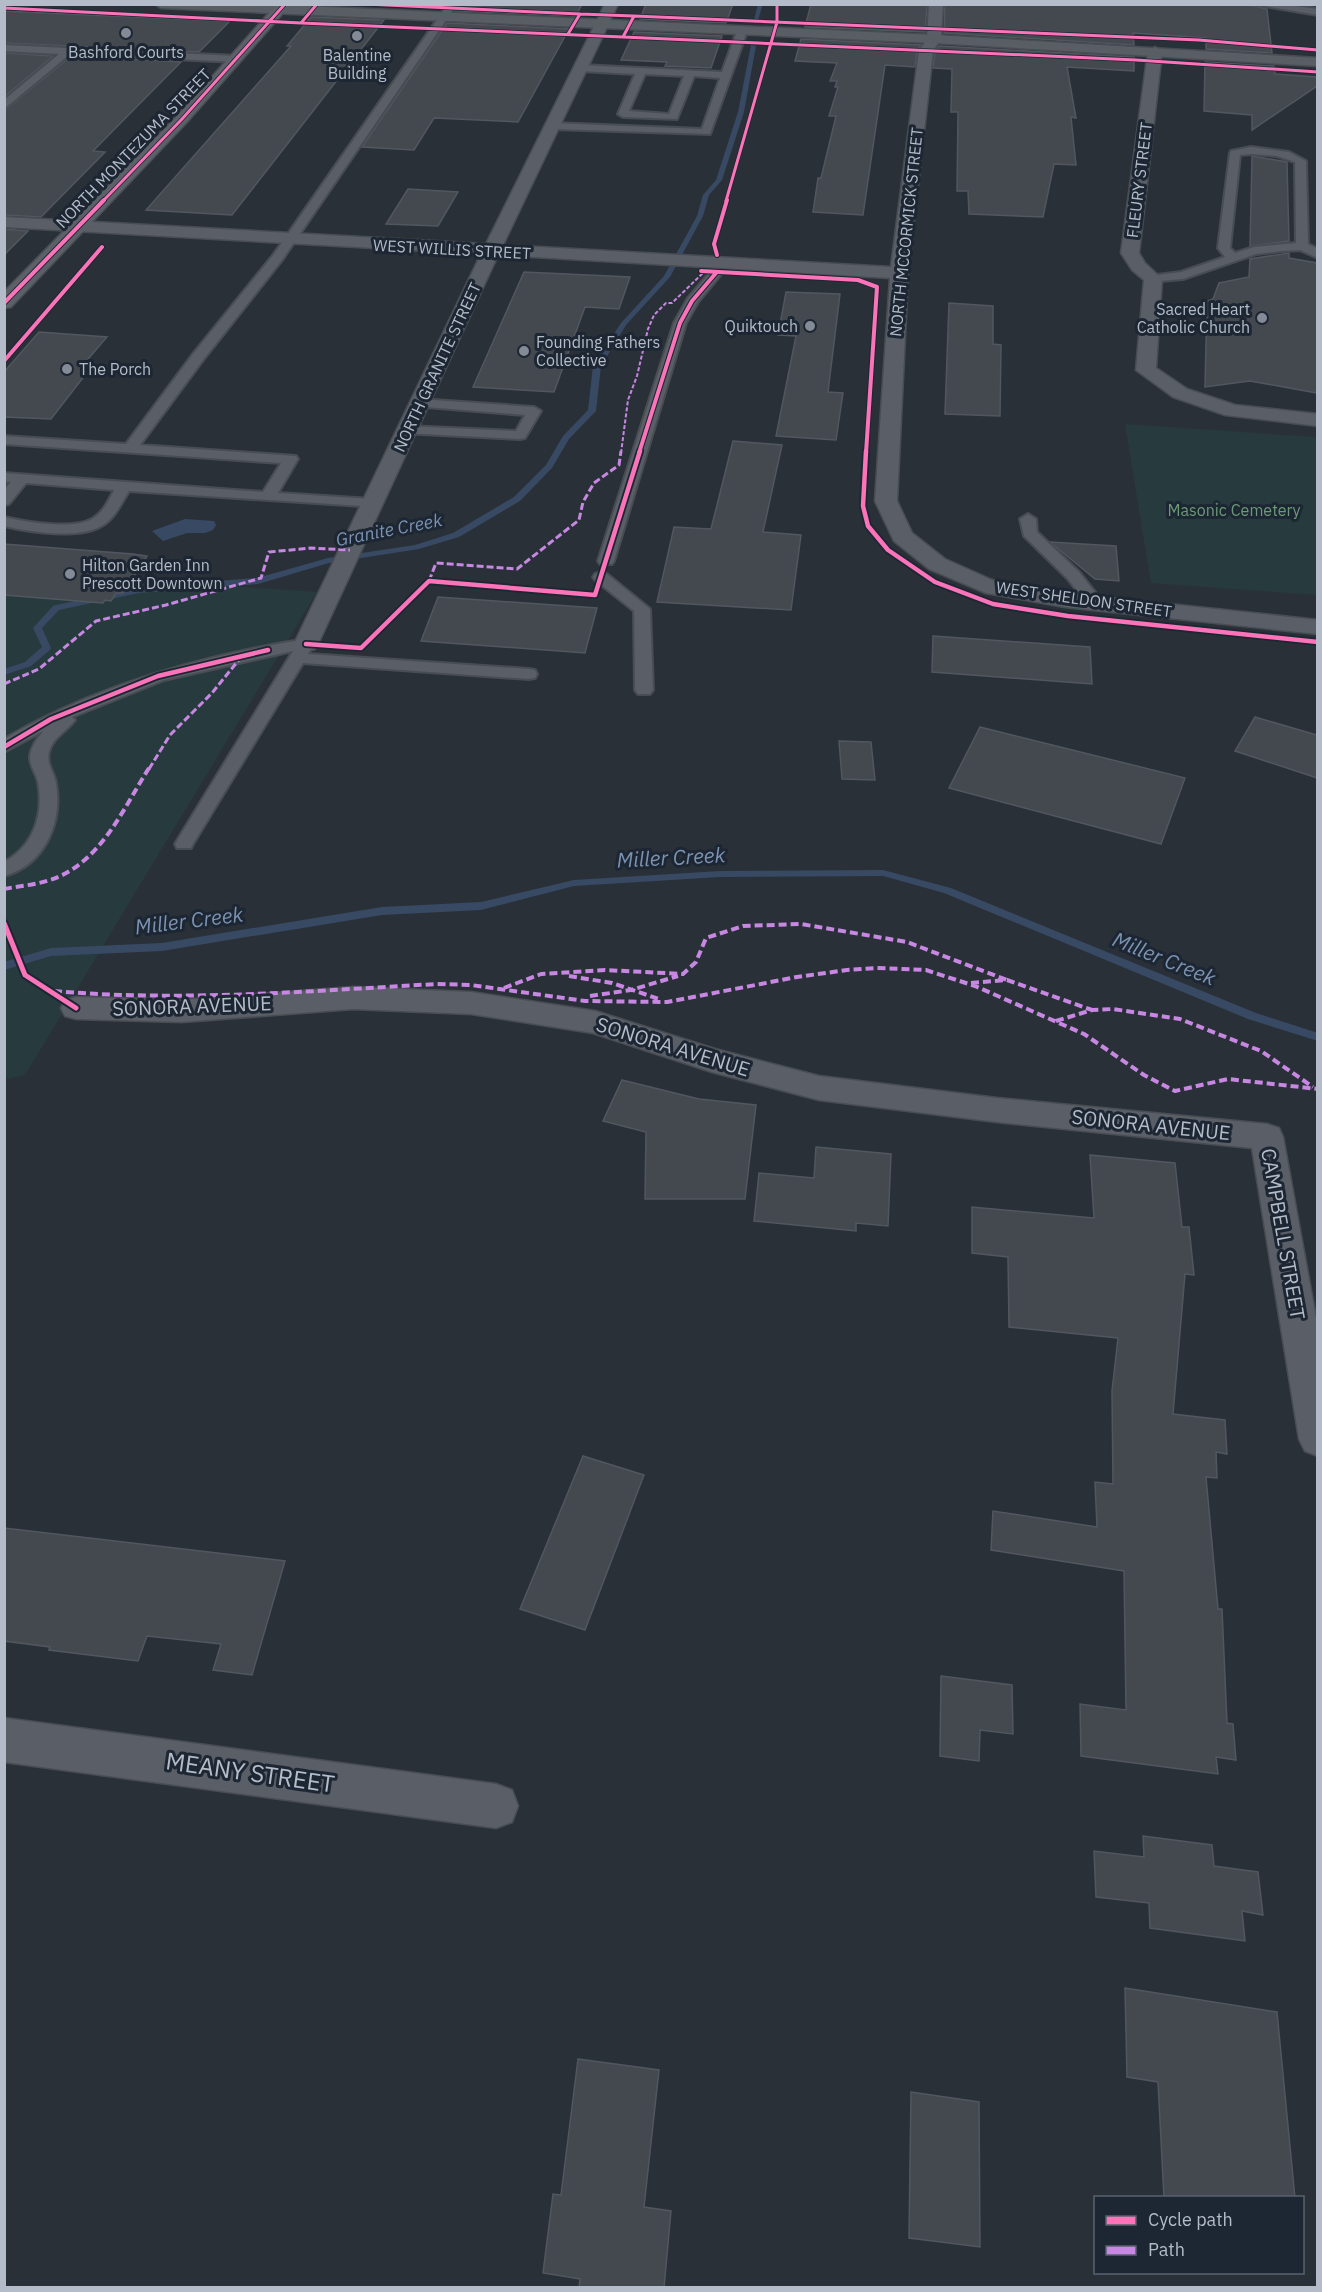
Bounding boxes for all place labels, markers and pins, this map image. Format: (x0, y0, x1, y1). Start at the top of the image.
marker: Bashford Courts (119, 26, 133, 40)
marker: Balentine Building (350, 29, 364, 43)
place label: Bashford Courts (68, 42, 184, 62)
place label: Balentine Building (323, 45, 392, 83)
place label: Sacred Heart Catholic Church (1137, 299, 1250, 337)
marker: Sacred Heart Catholic Church (1255, 311, 1269, 325)
place label: Quiktouch (725, 316, 798, 336)
marker: Quiktouch (803, 319, 817, 333)
place label: Founding Fathers Collective (536, 332, 660, 370)
marker: Founding Fathers Collective (517, 344, 531, 358)
place label: The Porch (79, 359, 151, 379)
marker: The Porch (60, 362, 74, 376)
place label: Hilton Garden Inn Prescott Downtown (82, 555, 222, 593)
marker: Hilton Garden Inn Prescott Downtown (63, 567, 77, 581)

